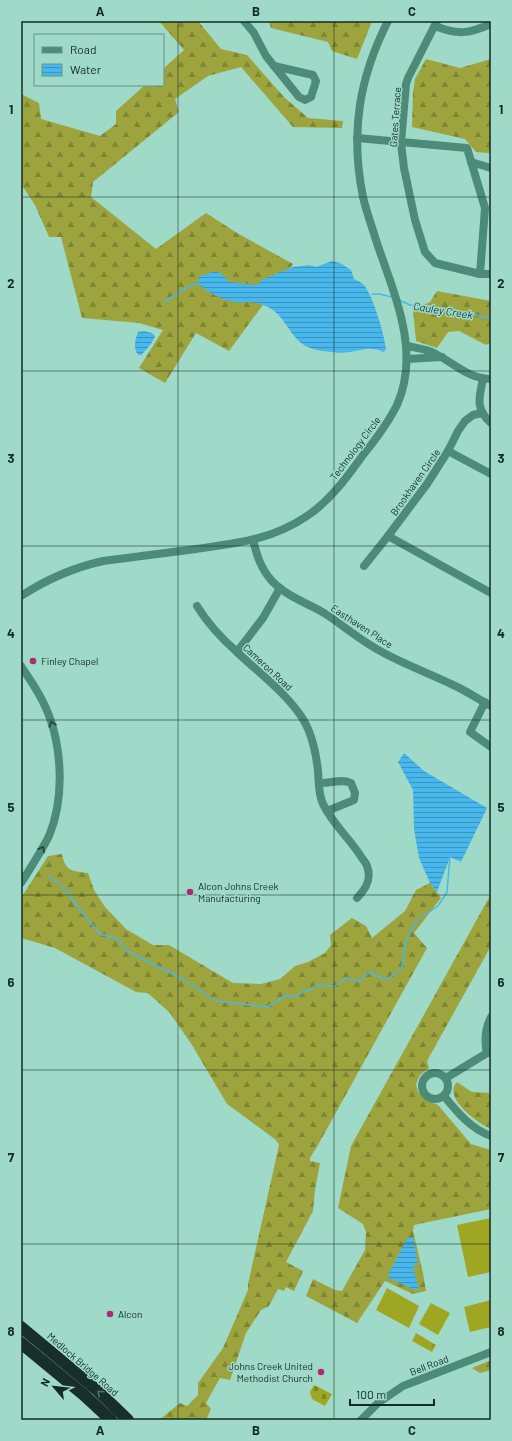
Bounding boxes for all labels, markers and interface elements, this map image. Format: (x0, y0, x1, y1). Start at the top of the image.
text: A (96, 3, 105, 19)
text: B (252, 3, 260, 19)
text: C (408, 3, 416, 19)
legend (34, 34, 164, 86)
text: Road (70, 42, 97, 56)
text: Water (70, 62, 102, 76)
street label: Gates Terrace (387, 87, 403, 147)
text: 1 (9, 101, 13, 117)
text: 1 (499, 101, 503, 117)
text: 2 (7, 275, 15, 291)
text: 2 (497, 275, 505, 291)
water label: Cauley Creek (412, 299, 474, 321)
street label: Technology Circle (327, 414, 383, 482)
street label: Brookhaven Circle (388, 446, 442, 518)
text: 3 (7, 450, 15, 466)
text: 3 (497, 450, 505, 466)
street label: Easthaven Place (329, 602, 395, 650)
text: 4 (7, 625, 15, 641)
text: 4 (497, 625, 505, 641)
street label: Cameron Road (241, 641, 295, 693)
place label: Finley Chapel (41, 655, 98, 667)
marker: Finley Chapel (28, 656, 38, 666)
one-way arrow (48, 720, 56, 727)
text: 5 (7, 799, 15, 815)
text: 5 (497, 799, 505, 815)
one-way arrow (37, 846, 44, 854)
place label: Alcon Johns Creek Manufacturing (198, 880, 279, 904)
marker: Alcon Johns Creek Manufacturing (185, 887, 195, 897)
text: 6 (8, 974, 15, 990)
text: 6 (498, 974, 505, 990)
text: 7 (8, 1149, 15, 1165)
text: 7 (498, 1149, 505, 1165)
place label: Alcon (118, 1308, 142, 1320)
marker: Alcon (105, 1309, 115, 1319)
text: 8 (7, 1323, 15, 1339)
text: 8 (497, 1323, 505, 1339)
street label: Medlock Bridge Road (45, 1330, 121, 1398)
street label: Bell Road (408, 1352, 450, 1378)
place label: Johns Creek United Methodist Church (228, 1360, 313, 1384)
north arrow (34, 1367, 74, 1407)
marker: Johns Creek United Methodist Church (316, 1367, 326, 1377)
text: N (37, 1376, 52, 1388)
scale bar (350, 1381, 434, 1407)
text: 100 m (356, 1387, 386, 1401)
one-way arrow (97, 1390, 105, 1398)
text: A (96, 1422, 105, 1438)
text: B (252, 1422, 260, 1438)
text: C (408, 1422, 416, 1438)

